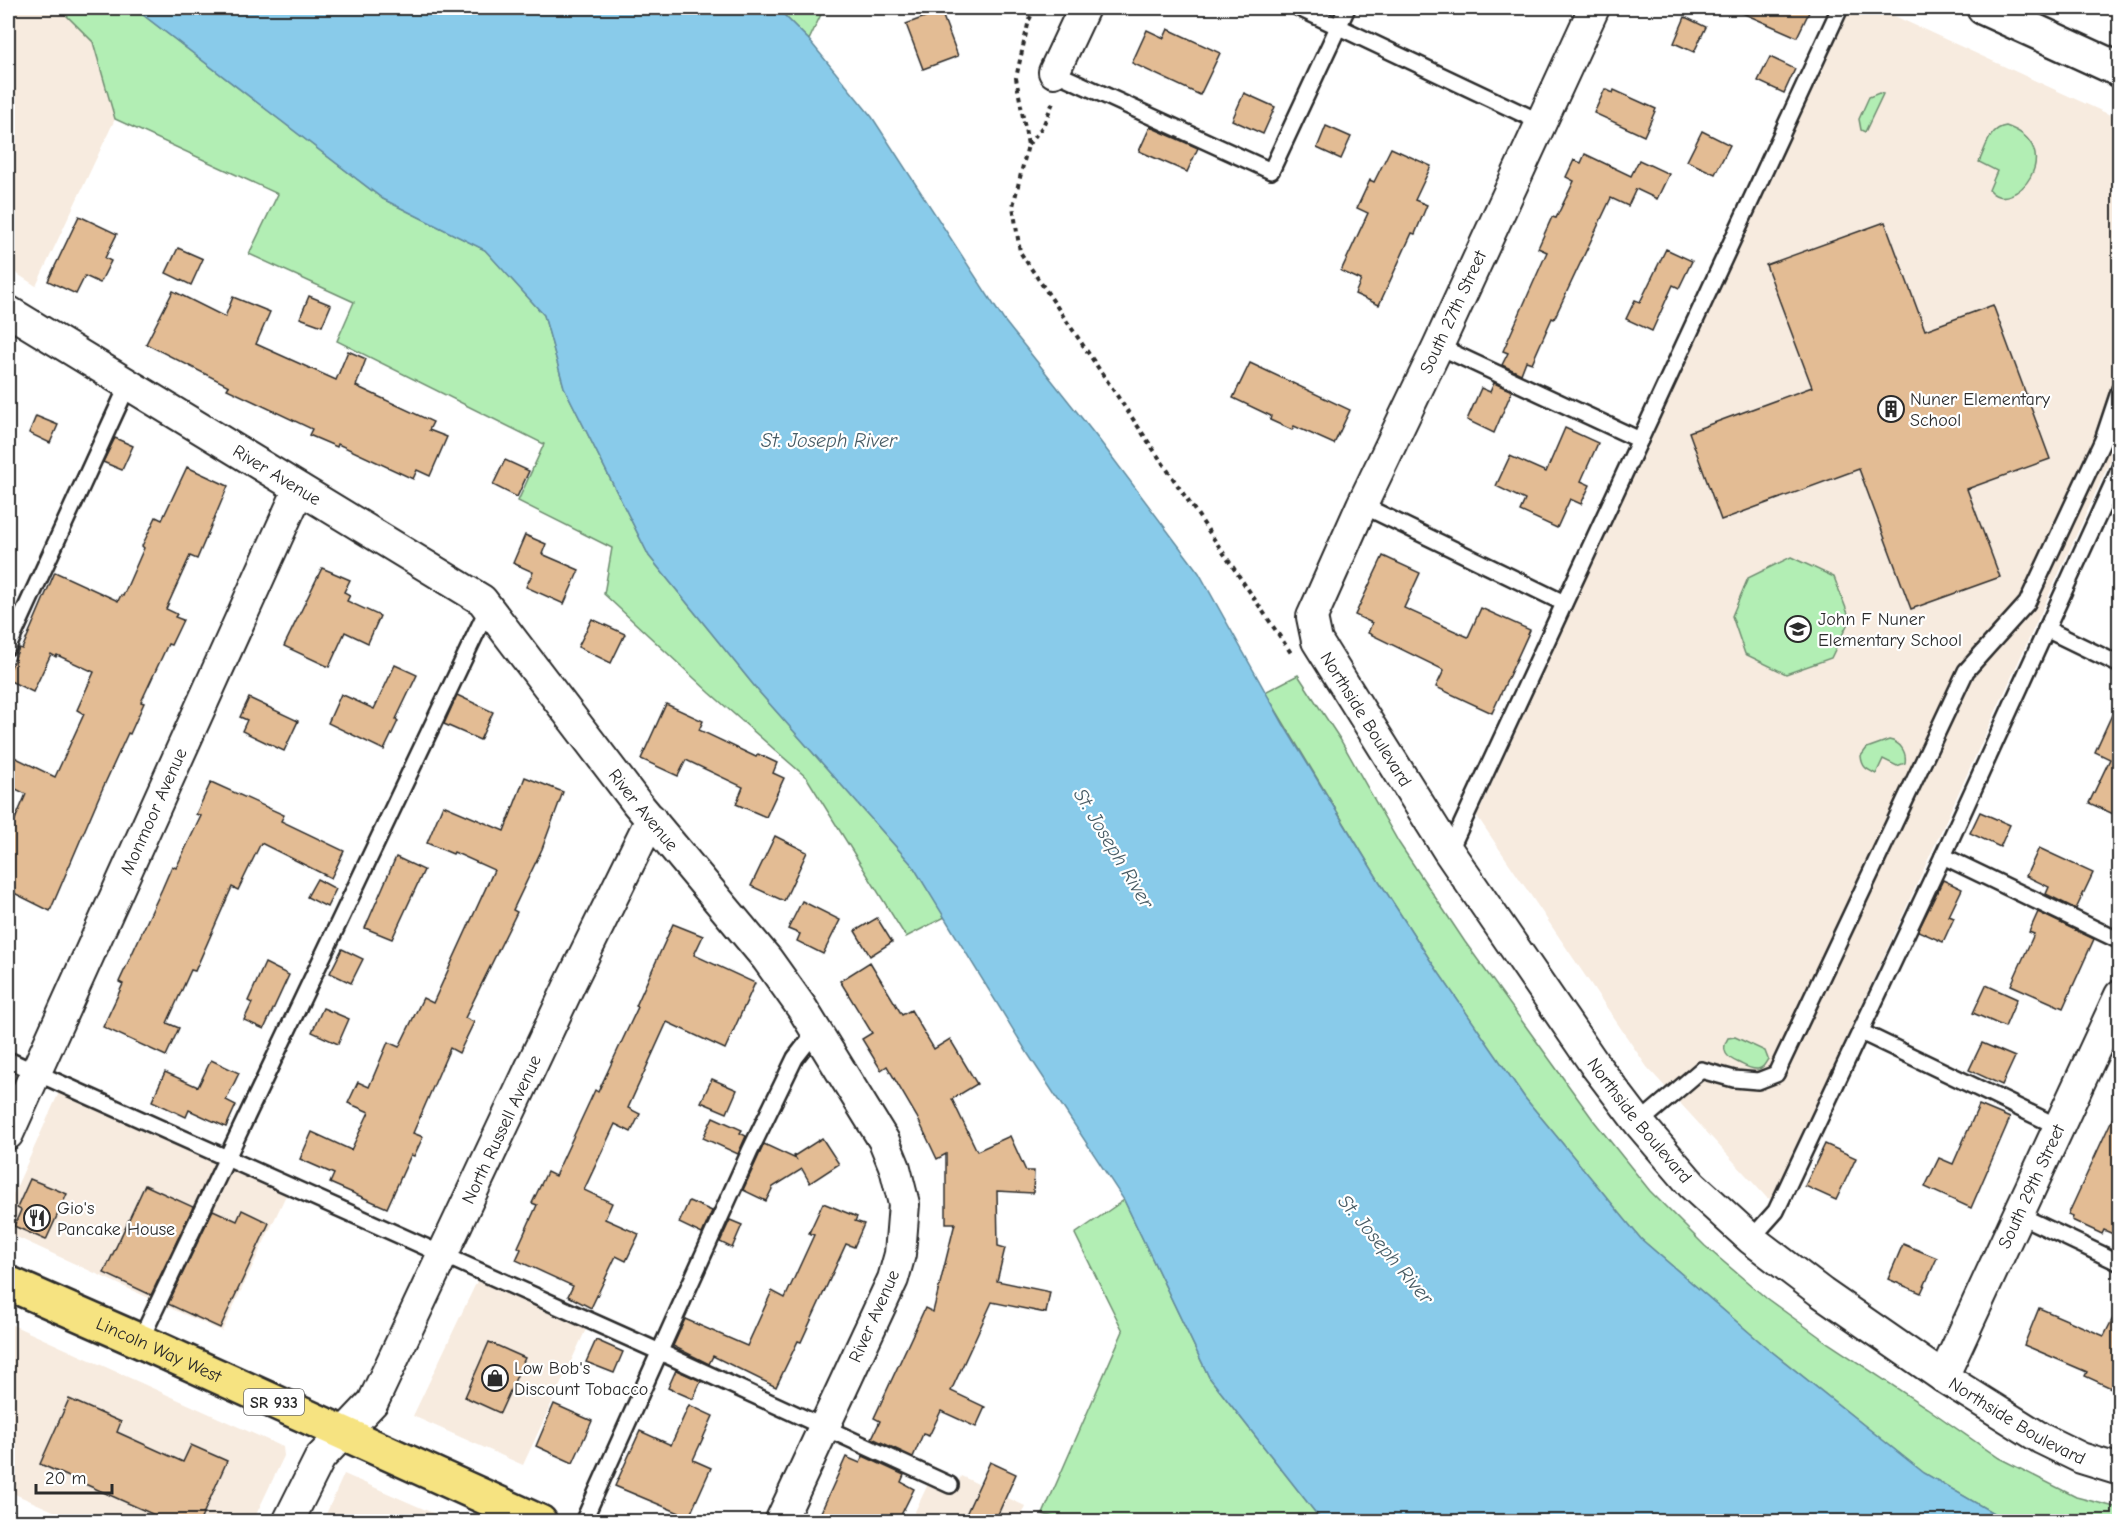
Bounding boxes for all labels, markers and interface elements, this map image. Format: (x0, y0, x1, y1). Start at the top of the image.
street label: South 27th Street (1416, 247, 1491, 377)
place label: Nuner Elementary School (1910, 389, 2051, 431)
building icon: Nuner Elementary School (1876, 394, 1906, 424)
water label: St. Joseph River (761, 429, 898, 452)
street label: River Avenue (229, 441, 324, 510)
place label: John F Nuner Elementary School (1818, 609, 1962, 651)
school or university icon: John F Nuner Elementary School (1783, 614, 1813, 644)
street label: Northside Boulevard (1316, 648, 1416, 791)
street label: Monmoor Avenue (116, 745, 192, 878)
street label: River Avenue (604, 765, 682, 855)
water label: St. Joseph River (1069, 784, 1159, 913)
street label: North Russell Avenue (458, 1052, 546, 1207)
street label: Northside Boulevard (1582, 1054, 1696, 1188)
street label: South 29th Street (1994, 1121, 2070, 1252)
water label: St. Joseph River (1333, 1190, 1439, 1310)
place label: Gio's Pancake House (57, 1198, 175, 1240)
restaurant icon: Gio's Pancake House (22, 1203, 52, 1233)
street label: River Avenue (845, 1267, 904, 1366)
street label: Lincoln Way West (93, 1313, 225, 1388)
place label: Low Bob's Discount Tobacco (514, 1358, 648, 1400)
shop icon: Low Bob's Discount Tobacco (480, 1363, 510, 1393)
street label: Northside Boulevard (1945, 1373, 2089, 1470)
road number: SR 933 (244, 1389, 304, 1415)
scale bar (36, 1457, 112, 1495)
text: 20 m (45, 1468, 86, 1489)

